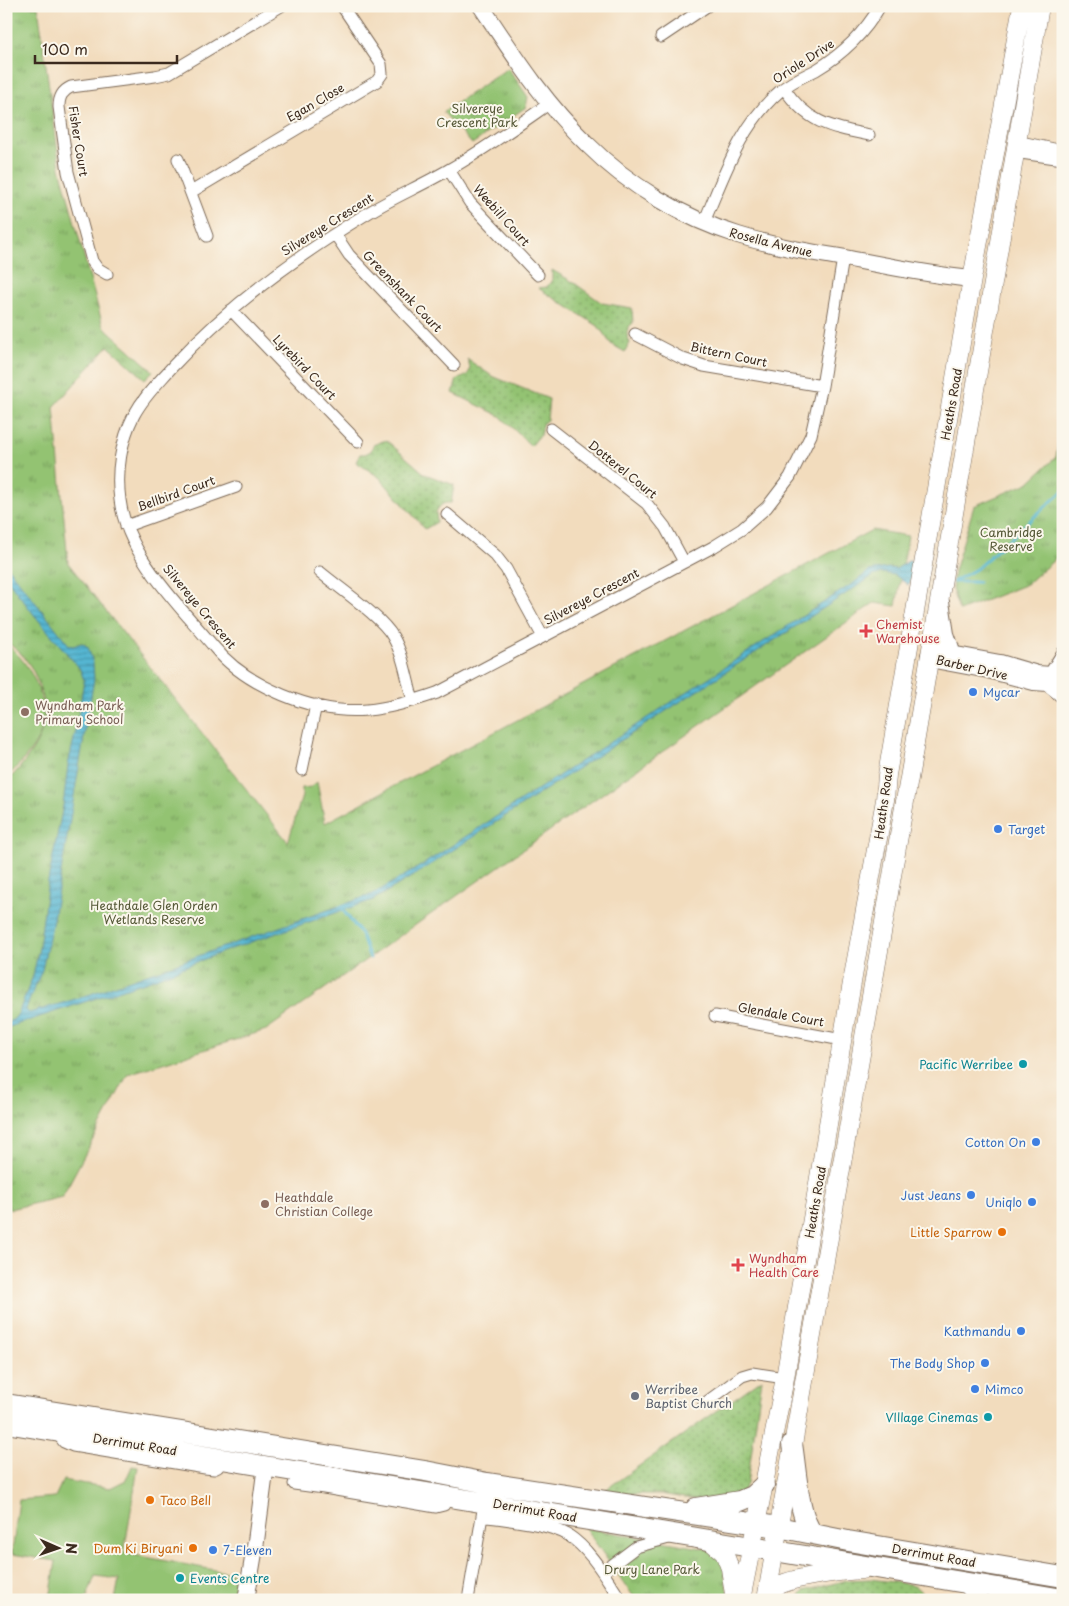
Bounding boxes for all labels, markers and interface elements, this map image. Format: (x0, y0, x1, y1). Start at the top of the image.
scale bar (35, 32, 178, 64)
street label: Oriole Drive (769, 34, 837, 88)
text: 100 m (42, 37, 88, 60)
street label: Egan Close (283, 78, 347, 126)
park label: Silvereye Crescent Park (436, 99, 518, 131)
street label: Fisher Court (65, 104, 93, 178)
street label: Weebill Court (469, 180, 535, 250)
street label: Silvereye Crescent (277, 188, 377, 260)
street label: Rosella Avenue (728, 223, 815, 261)
street label: Greenshank Court (359, 246, 447, 336)
street label: Lyrebird Court (269, 330, 341, 404)
street label: Bittern Court (689, 337, 769, 371)
street label: Heaths Road (936, 367, 966, 441)
street label: Dotterel Court (585, 436, 661, 502)
street label: Bellbird Court (135, 471, 217, 515)
park label: Cambridge Reserve (980, 523, 1042, 555)
street label: Silvereye Crescent (159, 560, 241, 652)
street label: Silvereye Crescent (540, 563, 642, 629)
place label: Chemist Warehouse (876, 615, 940, 647)
marker: Chemist Warehouse (860, 625, 872, 637)
street label: Barber Drive (934, 650, 1010, 684)
place label: Mycar (983, 683, 1021, 701)
marker: Mycar (967, 686, 979, 698)
place label: Wyndham Park Primary School (35, 696, 124, 728)
marker: Wyndham Park Primary School (19, 706, 31, 718)
street label: Heaths Road (869, 766, 897, 840)
place label: Target (1008, 820, 1045, 838)
marker: Target (992, 823, 1004, 835)
park label: Heathdale Glen Orden Wetlands Reserve (90, 896, 218, 928)
street label: Glendale Court (737, 998, 825, 1030)
place label: Pacific Werribee (919, 1055, 1013, 1073)
marker: Pacific Werribee (1017, 1058, 1029, 1070)
place label: Cotton On (965, 1133, 1026, 1151)
marker: Cotton On (1030, 1136, 1042, 1148)
street label: Heaths Road (800, 1165, 830, 1239)
place label: Just Jeans (901, 1186, 962, 1204)
place label: Heathdale Christian College (275, 1188, 374, 1220)
marker: Just Jeans (965, 1189, 977, 1201)
place label: Uniqlo (985, 1193, 1022, 1211)
marker: Uniqlo (1026, 1196, 1038, 1208)
marker: Heathdale Christian College (259, 1198, 271, 1210)
place label: Little Sparrow (910, 1223, 993, 1241)
marker: Little Sparrow (996, 1226, 1008, 1238)
place label: Wyndham Health Care (749, 1249, 819, 1281)
marker: Wyndham Health Care (731, 1258, 745, 1272)
place label: Kathmandu (944, 1322, 1011, 1340)
marker: Kathmandu (1015, 1325, 1027, 1337)
place label: The Body Shop (890, 1354, 975, 1372)
marker: The Body Shop (979, 1357, 991, 1369)
place label: Werribee Baptist Church (645, 1380, 732, 1412)
place label: Mimco (985, 1380, 1024, 1398)
marker: Mimco (969, 1383, 981, 1395)
marker: Werribee Baptist Church (629, 1390, 641, 1402)
place label: VIllage Cinemas (885, 1408, 978, 1426)
marker: VIllage Cinemas (982, 1411, 994, 1423)
street label: Derrimut Road (92, 1428, 178, 1460)
place label: Taco Bell (160, 1491, 211, 1509)
marker: Taco Bell (144, 1494, 156, 1506)
street label: Derrimut Road (492, 1494, 578, 1526)
north arrow (32, 1524, 82, 1574)
place label: Dum Ki Biryani (93, 1539, 183, 1557)
street label: Derrimut Road (891, 1539, 977, 1571)
place label: 7-Eleven (223, 1541, 272, 1559)
marker: Dum Ki Biryani (187, 1542, 199, 1554)
text: N (61, 1543, 82, 1554)
marker: 7-Eleven (207, 1544, 219, 1556)
park label: Drury Lane Park (604, 1560, 700, 1578)
place label: Events Centre (190, 1569, 269, 1587)
marker: Events Centre (174, 1572, 186, 1584)

